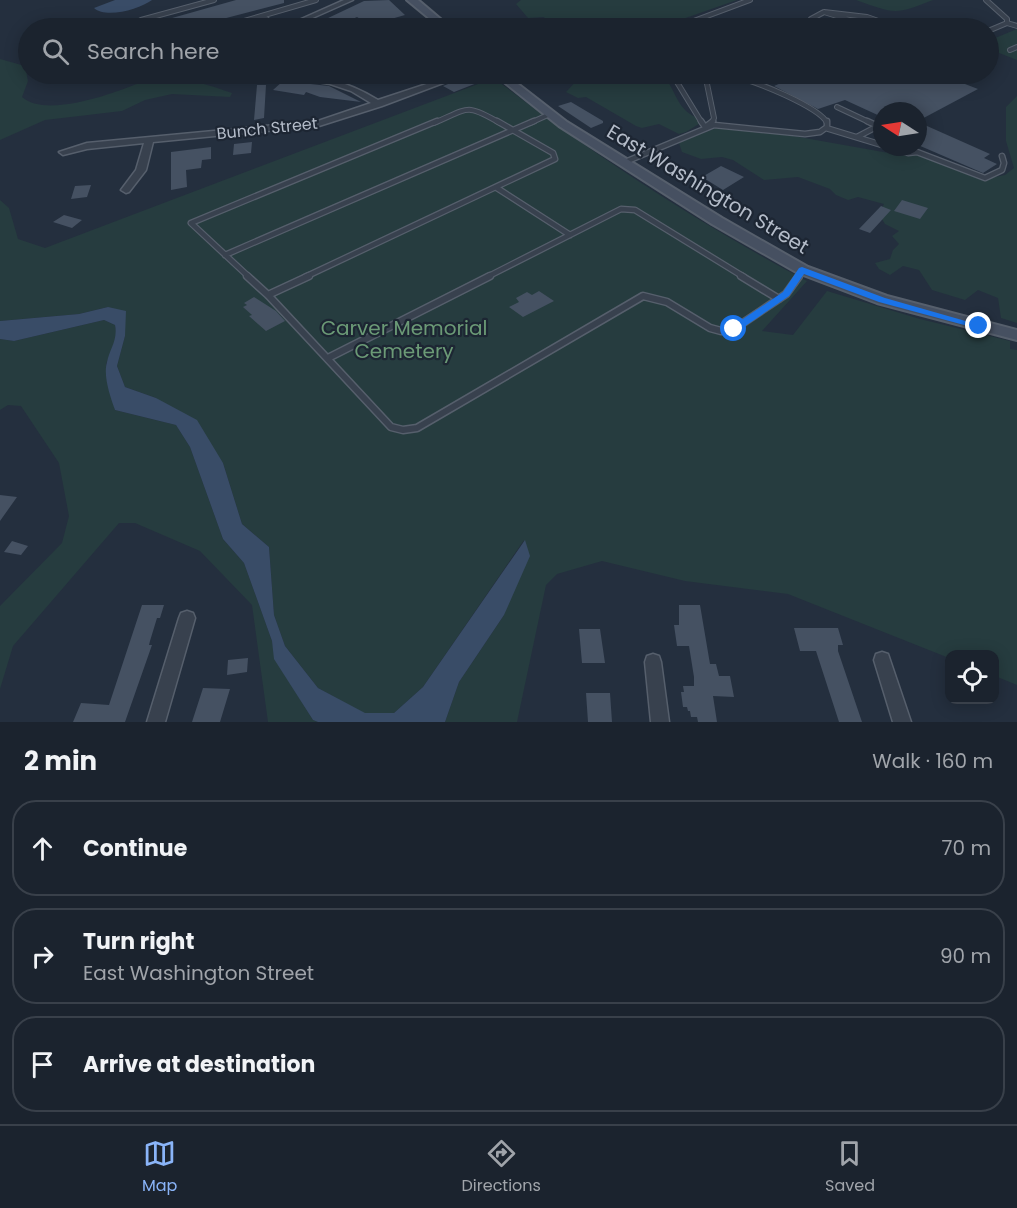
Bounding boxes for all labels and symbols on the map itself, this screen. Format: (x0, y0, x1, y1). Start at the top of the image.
north arrow (873, 102, 927, 156)
street label: Bunch Street (215, 112, 319, 145)
street label: East Washington Street (602, 117, 814, 261)
route end (965, 312, 991, 338)
park label: Carver Memorial Cemetery (321, 314, 487, 365)
route start (720, 315, 746, 341)

